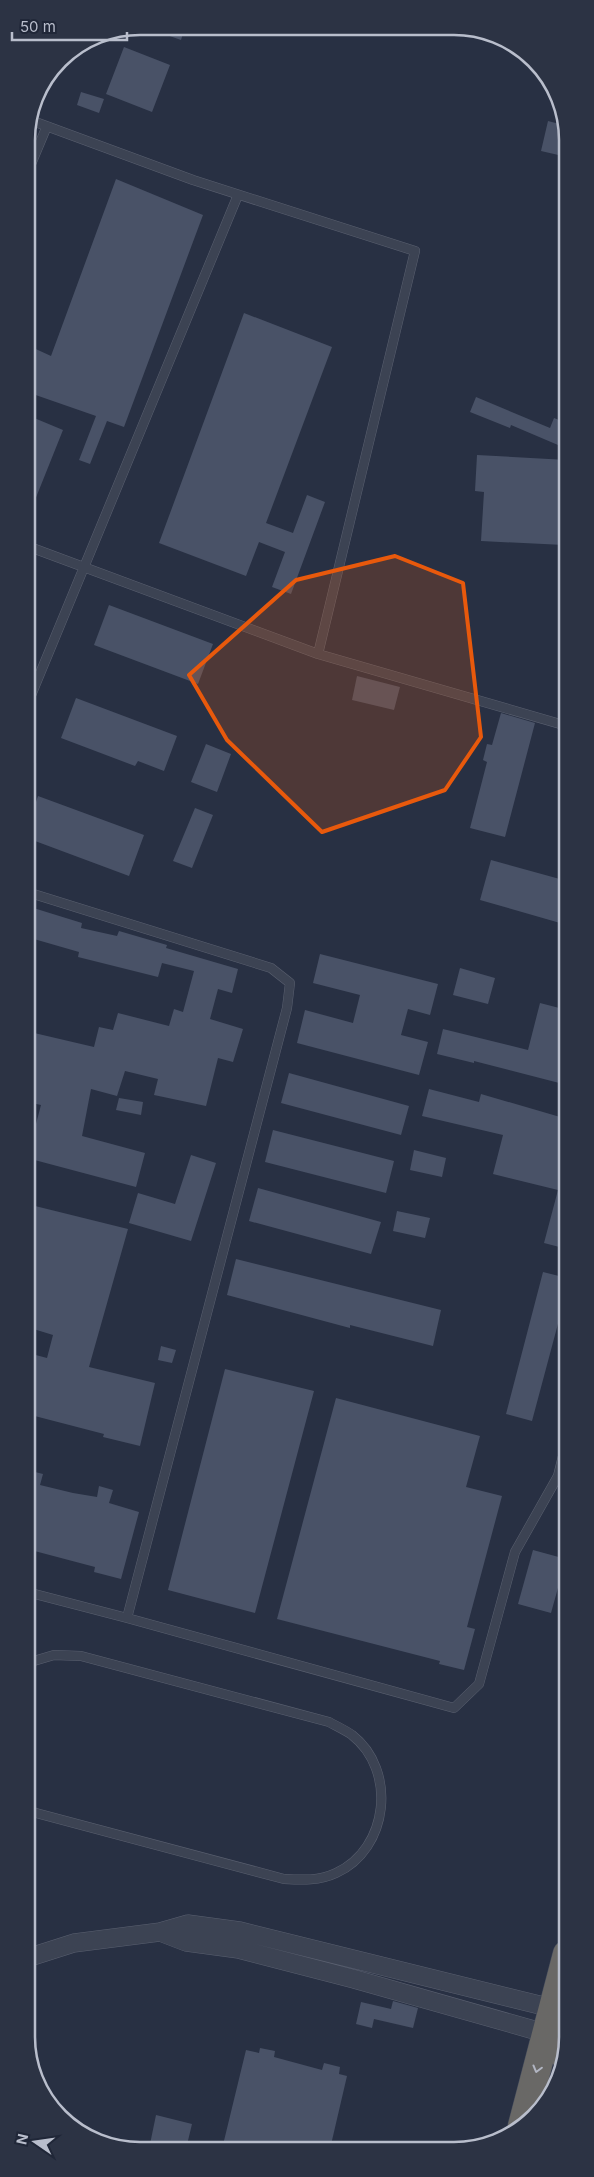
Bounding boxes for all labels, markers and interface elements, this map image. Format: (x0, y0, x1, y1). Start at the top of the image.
scale bar (12, 10, 128, 42)
text: 50 m (20, 17, 56, 36)
one-way arrow (532, 2064, 542, 2072)
north arrow (10, 2117, 60, 2167)
text: N (12, 2132, 31, 2146)

